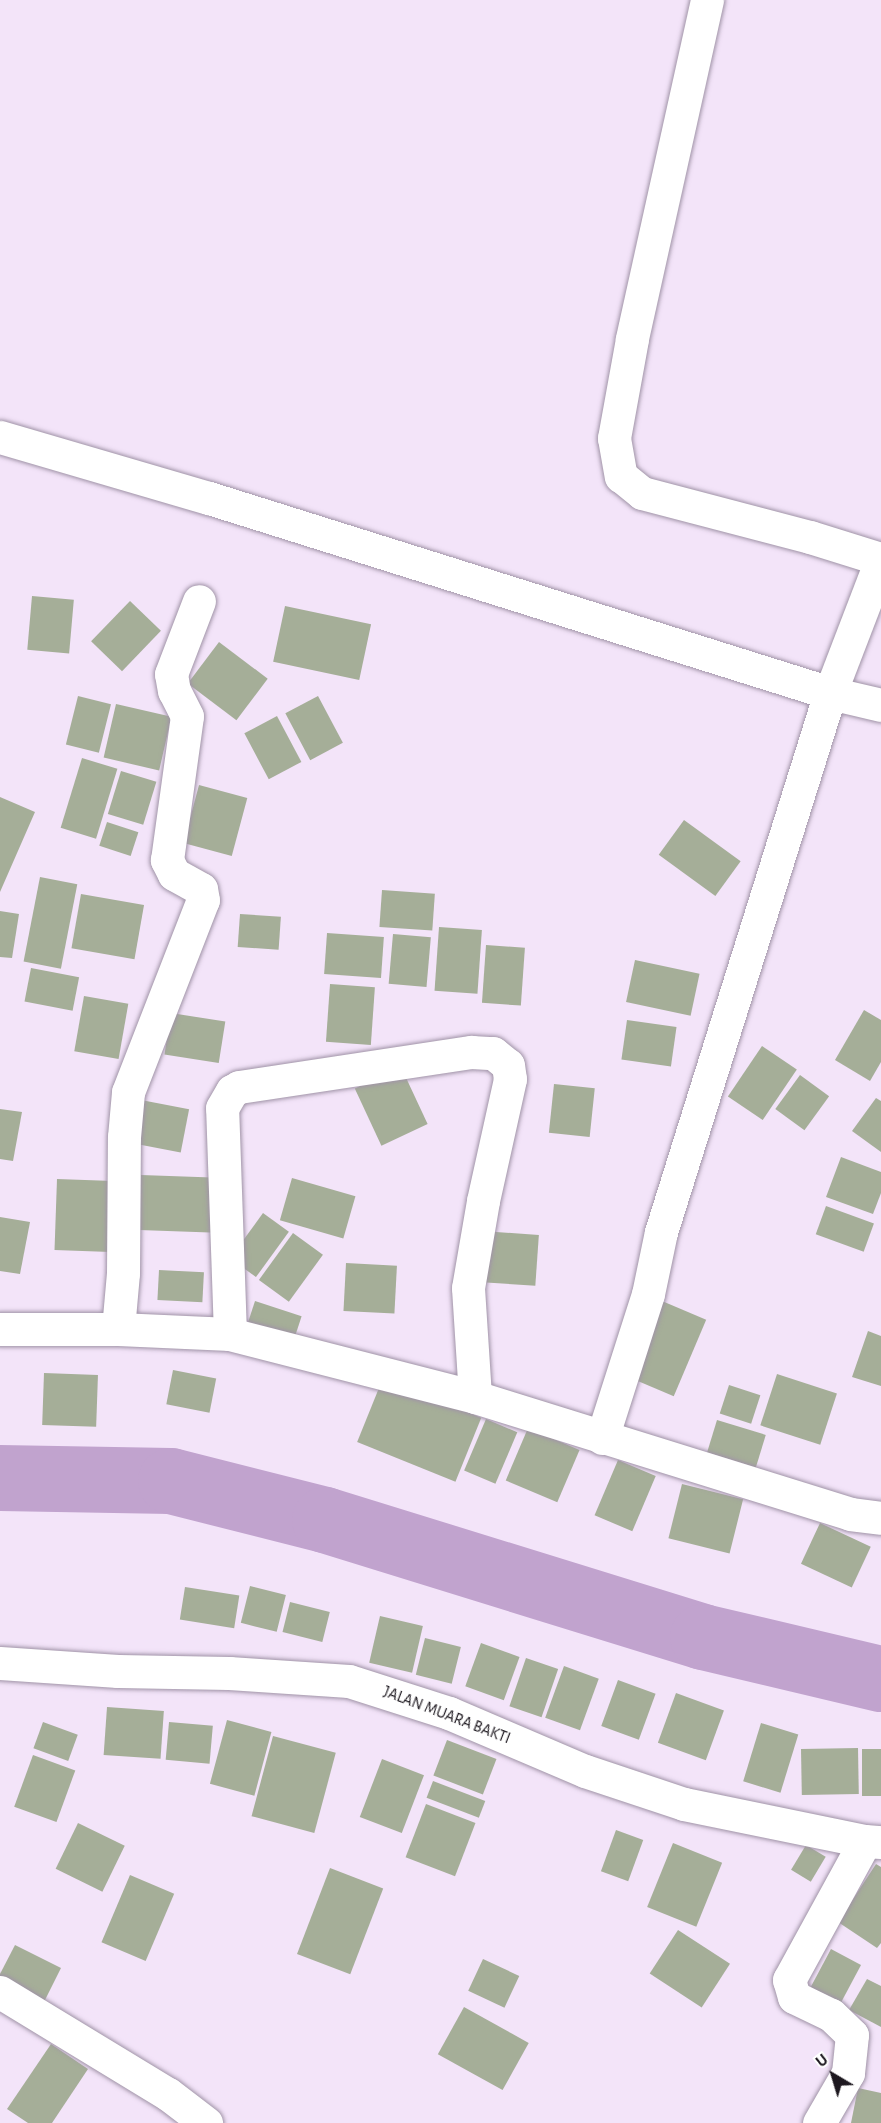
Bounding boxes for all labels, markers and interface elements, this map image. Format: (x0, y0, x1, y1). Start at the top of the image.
street label: JALAN MUARA BAKTI (381, 1682, 513, 1748)
north arrow (803, 2045, 863, 2105)
text: U (813, 2051, 831, 2070)

